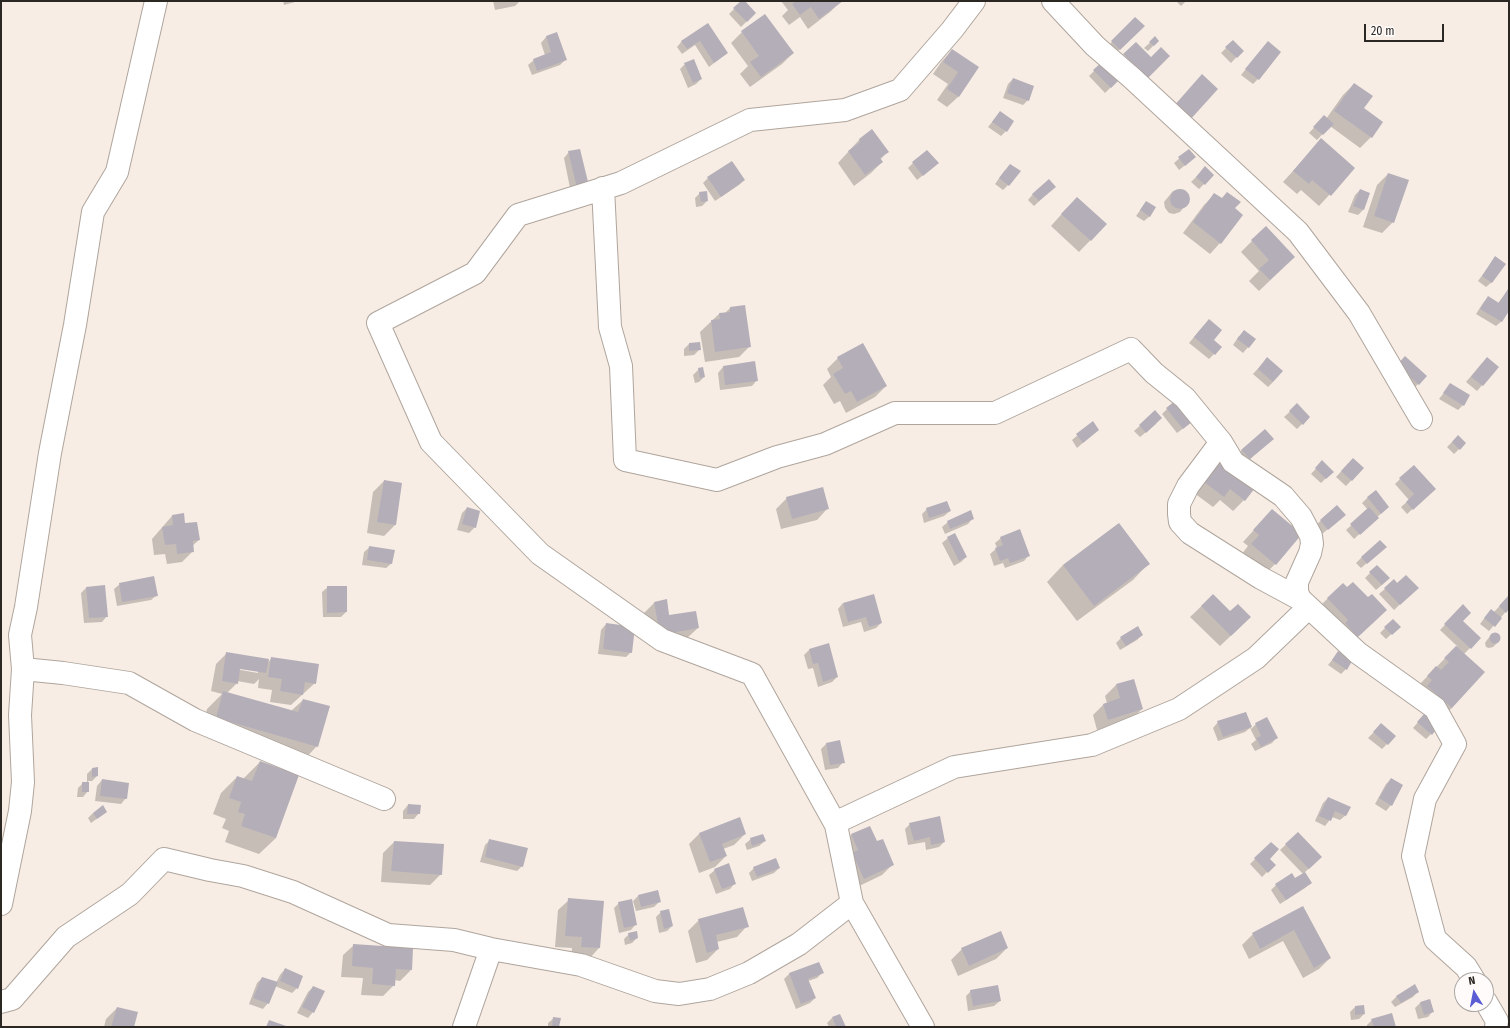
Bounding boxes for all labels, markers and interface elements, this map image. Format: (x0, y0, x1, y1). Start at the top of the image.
scale bar (1366, 16, 1446, 42)
text: 20 m (1371, 24, 1395, 38)
north arrow (1454, 972, 1494, 1012)
text: N (1468, 974, 1476, 988)

